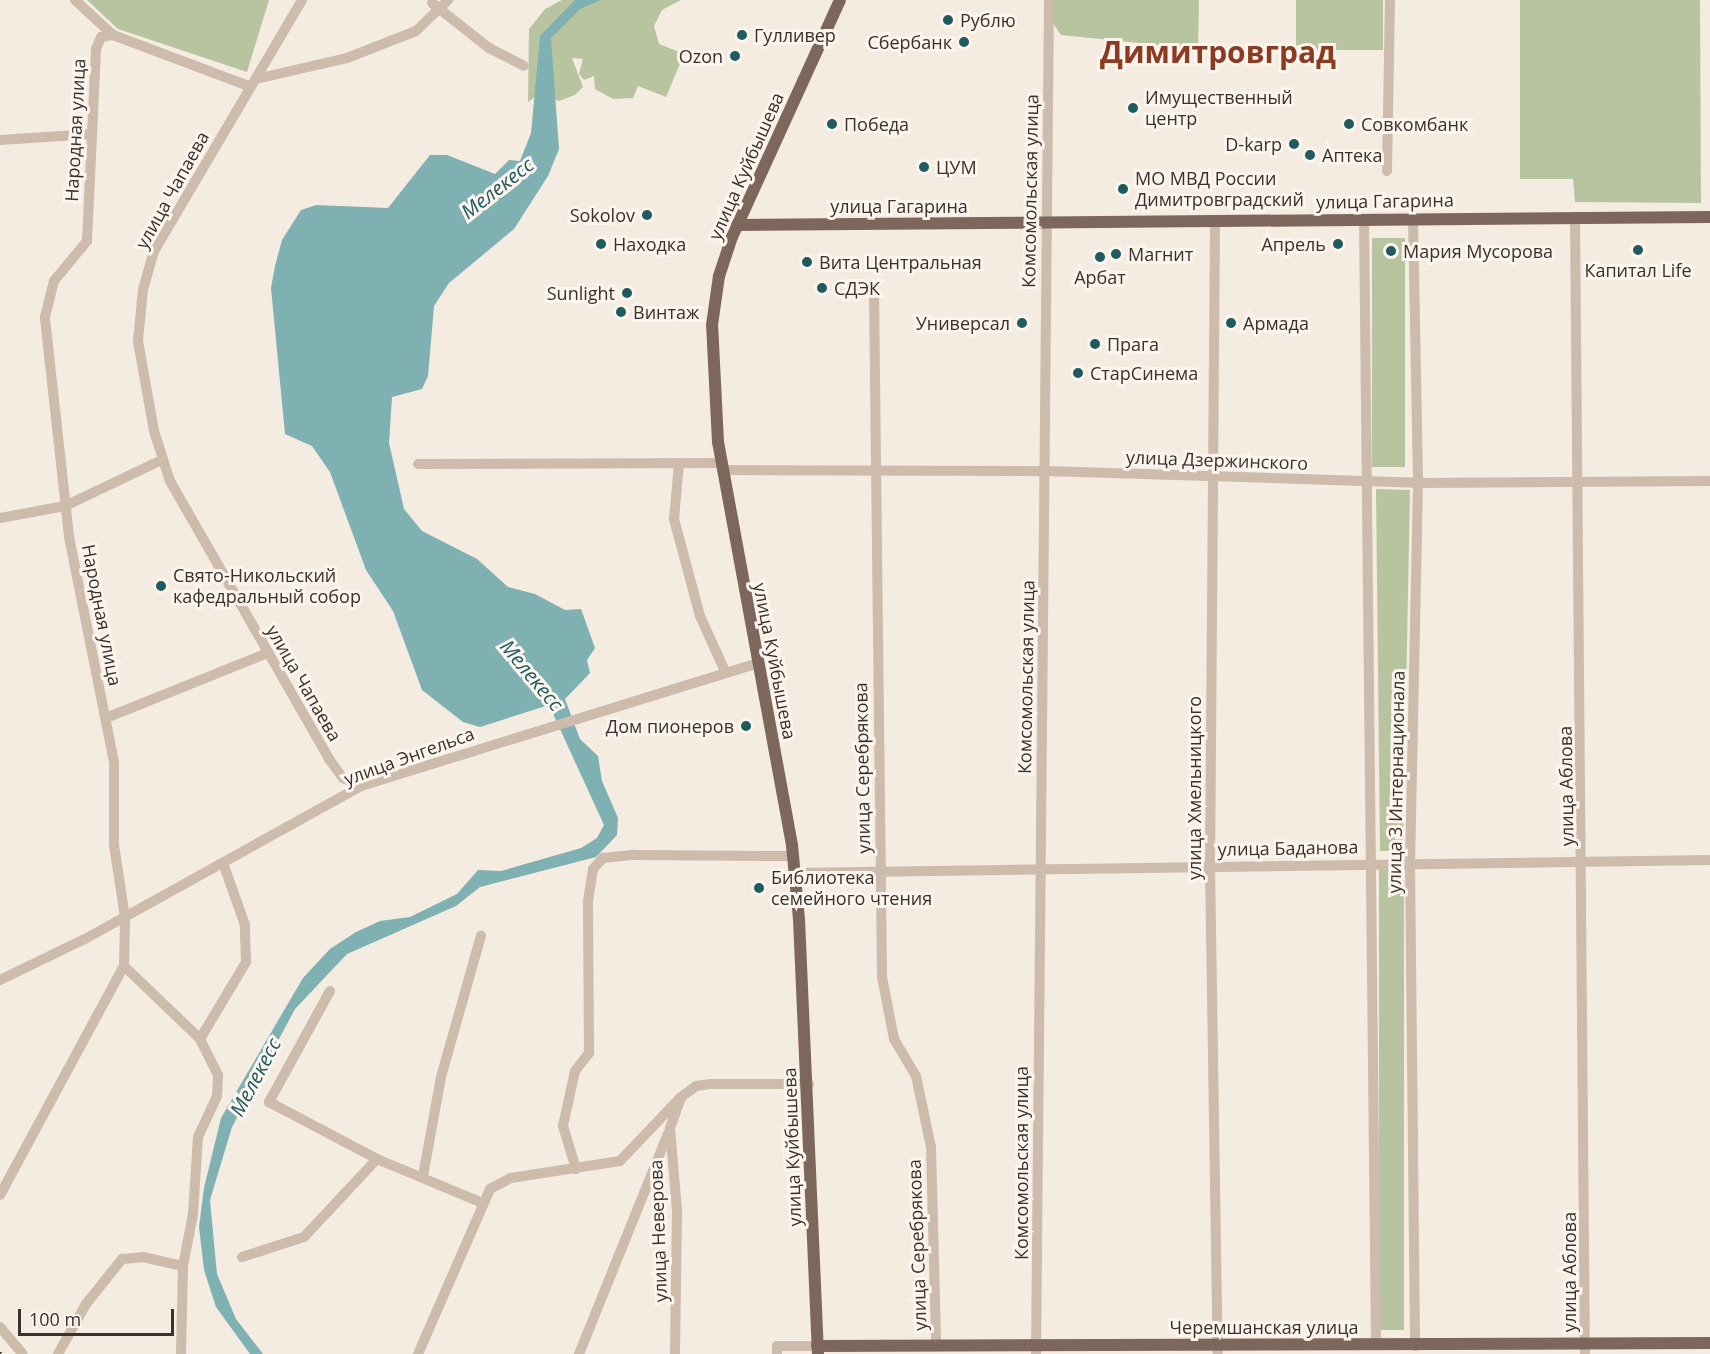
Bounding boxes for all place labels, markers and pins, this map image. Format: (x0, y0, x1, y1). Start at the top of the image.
place label: Рублю (960, 9, 1016, 31)
marker: Рублю (941, 13, 955, 27)
place label: Гулливер (754, 24, 836, 46)
marker: Гулливер (735, 28, 749, 42)
place label: Сбербанк (867, 31, 952, 53)
marker: Сбербанк (957, 35, 971, 49)
place label: Ozon (679, 45, 723, 67)
marker: Ozon (728, 49, 742, 63)
place label: Имущественный центр (1145, 87, 1293, 130)
marker: Имущественный центр (1126, 101, 1140, 115)
place label: Победа (844, 113, 909, 135)
place label: Совкомбанк (1361, 113, 1468, 135)
marker: Победа (825, 117, 839, 131)
marker: Совкомбанк (1342, 117, 1356, 131)
place label: D-karp (1225, 133, 1282, 155)
marker: D-karp (1287, 137, 1301, 151)
place label: Аптека (1322, 144, 1382, 166)
marker: Аптека (1303, 148, 1317, 162)
place label: ЦУМ (936, 156, 977, 178)
marker: ЦУМ (917, 160, 931, 174)
place label: МО МВД России Димитровградский (1135, 168, 1304, 210)
marker: МО МВД России Димитровградский (1116, 182, 1130, 196)
place label: Sokolov (570, 204, 635, 226)
marker: Sokolov (640, 208, 654, 222)
place label: Находка (613, 233, 686, 255)
place label: Апрель (1261, 233, 1326, 255)
marker: Находка (594, 237, 608, 251)
marker: Апрель (1331, 237, 1345, 251)
place label: Мария Мусорова (1403, 240, 1553, 262)
place label: Магнит (1128, 243, 1193, 265)
marker: Капитал Life (1631, 243, 1645, 257)
marker: Мария Мусорова (1384, 244, 1398, 258)
marker: Магнит (1109, 247, 1123, 261)
marker: Арбат (1093, 250, 1107, 264)
place label: Вита Центральная (819, 251, 982, 273)
marker: Вита Центральная (800, 255, 814, 269)
place label: Капитал Life (1584, 259, 1692, 281)
place label: Арбат (1074, 266, 1126, 288)
place label: СДЭК (834, 277, 880, 299)
marker: СДЭК (815, 281, 829, 295)
place label: Sunlight (547, 282, 615, 304)
marker: Sunlight (620, 286, 634, 300)
place label: Винтаж (633, 301, 699, 323)
marker: Винтаж (614, 305, 628, 319)
place label: Универсал (916, 312, 1010, 334)
place label: Армада (1243, 312, 1309, 334)
marker: Универсал (1015, 316, 1029, 330)
marker: Армада (1224, 316, 1238, 330)
place label: Прага (1107, 333, 1159, 355)
marker: Прага (1088, 337, 1102, 351)
place label: СтарСинема (1090, 362, 1198, 384)
marker: СтарСинема (1071, 366, 1085, 380)
place label: Свято-Никольский кафедральный собор (173, 565, 361, 608)
marker: Свято-Никольский кафедральный собор (154, 579, 168, 593)
place label: Дом пионеров (606, 715, 734, 737)
marker: Дом пионеров (739, 719, 753, 733)
place label: Библиотека семейного чтения (771, 867, 932, 910)
marker: Библиотека семейного чтения (752, 881, 766, 895)

